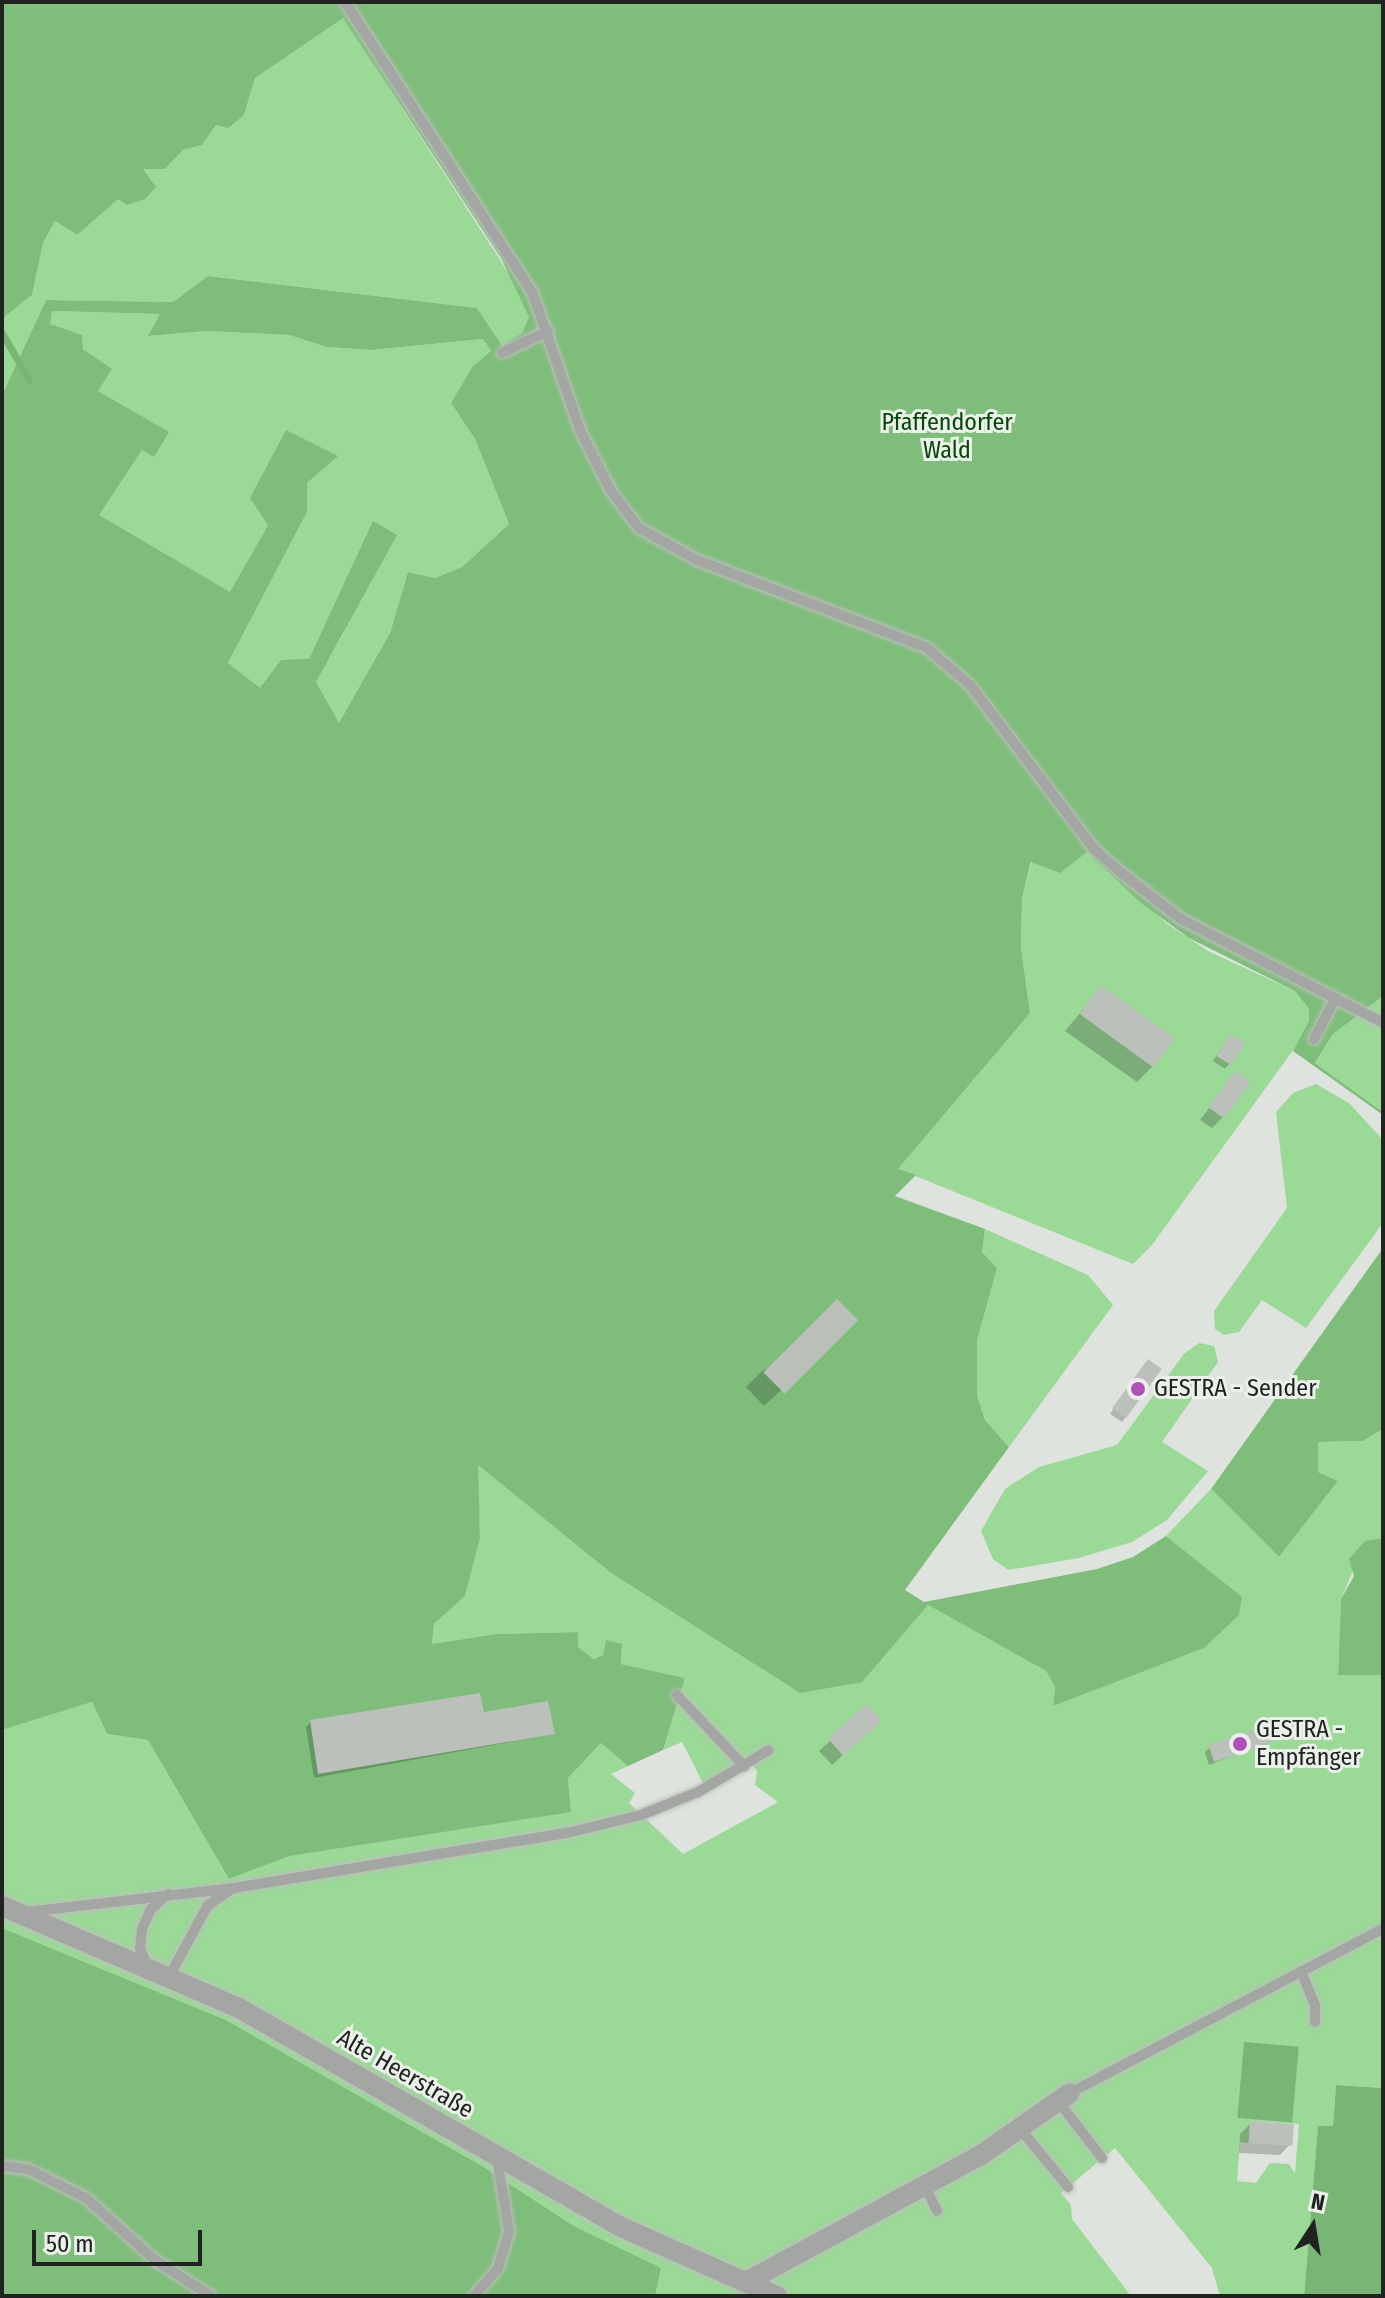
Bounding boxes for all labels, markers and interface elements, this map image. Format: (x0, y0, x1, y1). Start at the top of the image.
park label: Pfaffendorfer Wald (881, 409, 1013, 465)
place label: GESTRA - Sender (1154, 1375, 1317, 1403)
marker: GESTRA - Sender (1129, 1380, 1147, 1398)
place label: GESTRA - Empfänger (1256, 1716, 1361, 1772)
marker: GESTRA - Empfänger (1231, 1735, 1249, 1753)
street label: Alte Heerstraße (332, 2023, 478, 2125)
north arrow (1273, 2186, 1353, 2266)
text: N (1309, 2187, 1327, 2217)
scale bar (36, 2214, 206, 2264)
text: 50 m (46, 2230, 94, 2258)

